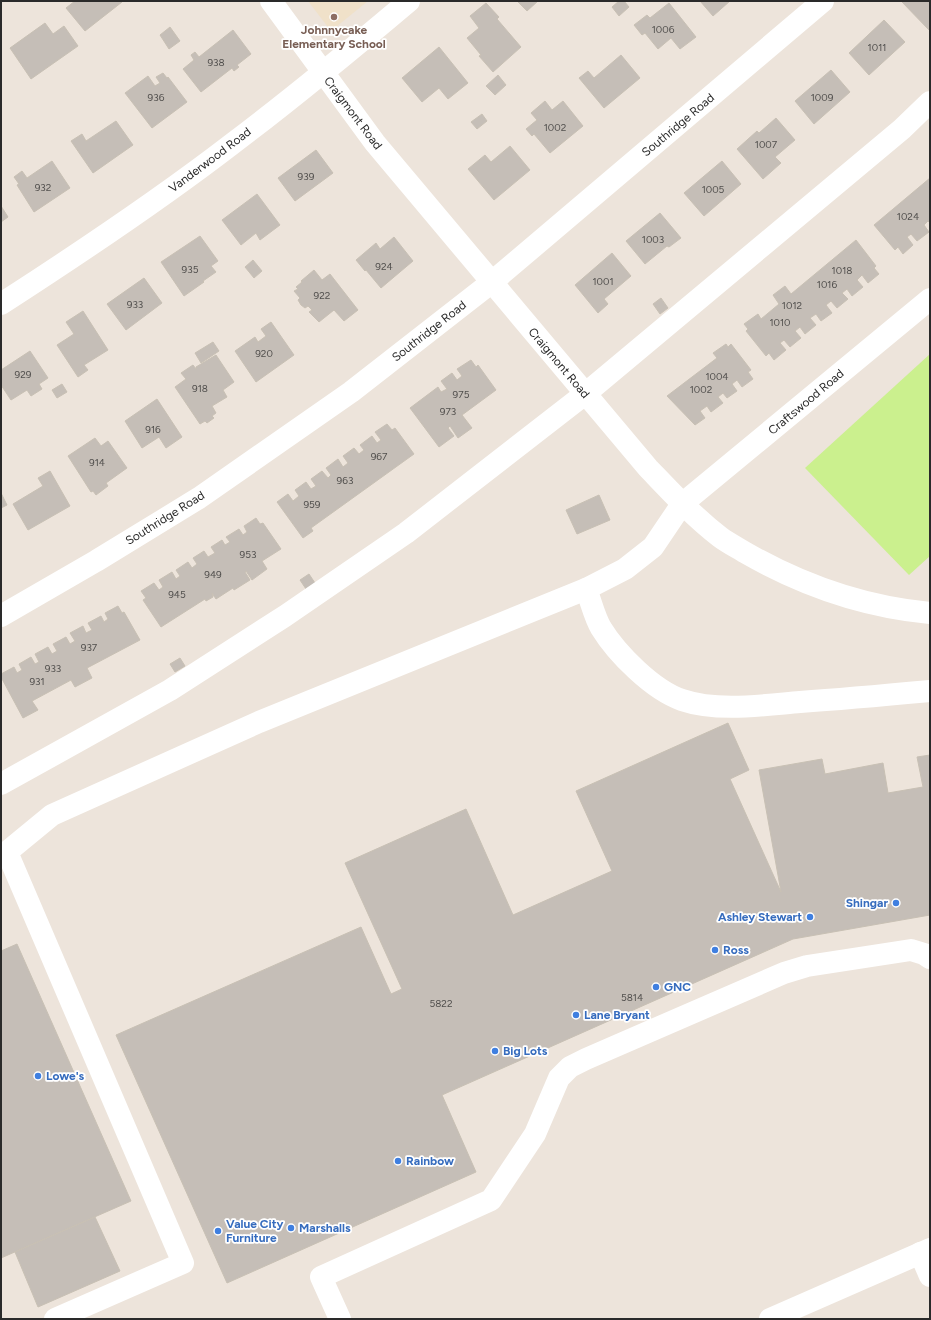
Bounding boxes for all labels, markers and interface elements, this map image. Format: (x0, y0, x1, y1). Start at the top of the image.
marker: Johnnycake Elementary School (329, 12, 339, 22)
place label: Johnnycake Elementary School (282, 23, 386, 51)
house number: 1006 (652, 23, 675, 36)
house number: 1011 (868, 41, 886, 54)
house number: 938 (207, 56, 225, 69)
street label: Craigmont Road (321, 74, 385, 152)
house number: 936 (148, 91, 165, 104)
street label: Southridge Road (639, 91, 717, 159)
house number: 1009 (811, 91, 834, 104)
house number: 1002 (544, 121, 566, 134)
street label: Vanderwood Road (166, 125, 254, 195)
house number: 1007 (755, 138, 778, 151)
house number: 939 (298, 170, 315, 183)
house number: 932 (35, 181, 51, 194)
house number: 1005 (702, 183, 725, 196)
house number: 1024 (897, 210, 919, 223)
house number: 1003 (642, 233, 664, 246)
house number: 924 (375, 260, 393, 273)
house number: 935 (182, 263, 199, 276)
house number: 1018 (832, 264, 852, 277)
house number: 1001 (592, 275, 614, 288)
house number: 1016 (817, 278, 837, 291)
house number: 922 (314, 289, 330, 302)
house number: 933 (127, 298, 143, 311)
street label: Southridge Road (389, 298, 469, 364)
house number: 1012 (782, 299, 802, 312)
house number: 1010 (769, 316, 791, 329)
street label: Craigmont Road (525, 325, 593, 401)
house number: 920 (255, 347, 273, 360)
street label: Craftswood Road (765, 366, 847, 438)
house number: 929 (15, 368, 32, 381)
house number: 1004 (705, 370, 729, 383)
house number: 918 (192, 382, 208, 395)
house number: 1002 (690, 383, 712, 396)
house number: 975 (453, 388, 470, 401)
house number: 973 (440, 405, 456, 418)
house number: 916 (145, 423, 161, 436)
house number: 967 (371, 450, 388, 463)
house number: 914 (89, 456, 105, 469)
house number: 963 (337, 474, 353, 487)
street label: Southridge Road (123, 488, 207, 548)
house number: 959 (303, 498, 321, 511)
house number: 953 (240, 548, 256, 561)
house number: 949 (204, 568, 222, 581)
house number: 945 (168, 588, 186, 601)
house number: 937 (81, 641, 98, 654)
house number: 933 (45, 662, 61, 675)
house number: 931 (29, 675, 45, 688)
place label: Shingar (846, 896, 888, 910)
marker: Shingar (891, 898, 901, 908)
place label: Ashley Stewart (718, 910, 802, 924)
marker: Ashley Stewart (805, 912, 815, 922)
place label: Ross (723, 943, 749, 957)
marker: Ross (710, 945, 720, 955)
place label: GNC (664, 980, 691, 994)
marker: GNC (651, 982, 661, 992)
house number: 5814 (621, 991, 643, 1004)
house number: 5822 (429, 997, 453, 1010)
place label: Lane Bryant (584, 1008, 650, 1022)
marker: Lane Bryant (571, 1010, 581, 1020)
place label: Big Lots (503, 1044, 548, 1058)
marker: Big Lots (490, 1046, 500, 1056)
place label: Lowe's (46, 1069, 85, 1083)
marker: Lowe's (33, 1071, 43, 1081)
place label: Rainbow (406, 1154, 454, 1168)
marker: Rainbow (393, 1156, 403, 1166)
place label: Value City Furniture (226, 1217, 284, 1245)
place label: Marshalls (299, 1221, 351, 1235)
marker: Marshalls (286, 1223, 296, 1233)
marker: Value City Furniture (213, 1226, 223, 1236)

